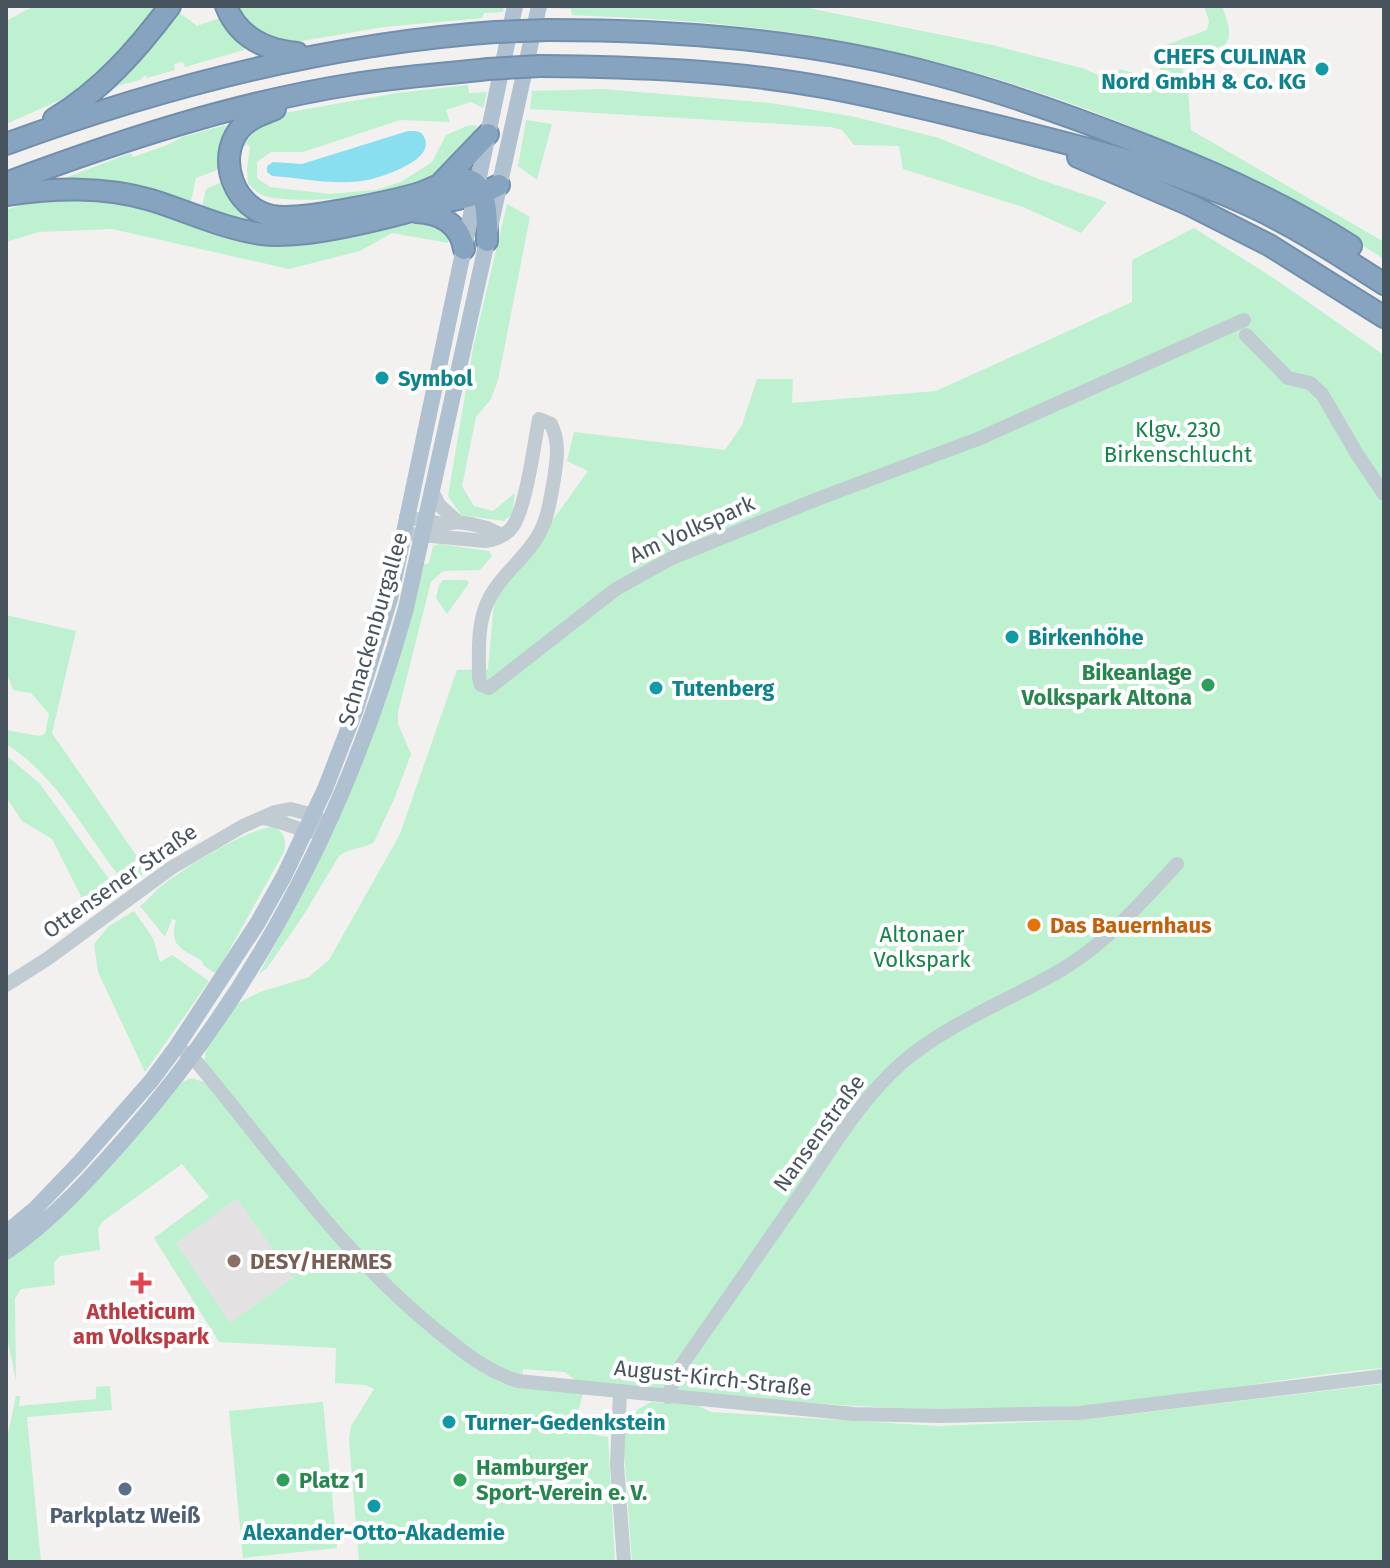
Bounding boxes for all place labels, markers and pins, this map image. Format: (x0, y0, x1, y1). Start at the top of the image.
place label: CHEFS CULINAR Nord GmbH & Co. KG (1101, 43, 1306, 95)
marker: CHEFS CULINAR Nord GmbH & Co. KG (1313, 60, 1331, 78)
place label: Symbol (398, 365, 473, 392)
marker: Symbol (373, 369, 391, 387)
place label: Birkenhöhe (1028, 624, 1144, 651)
marker: Birkenhöhe (1003, 628, 1021, 646)
place label: Bikeanlage Volkspark Altona (1021, 659, 1192, 711)
place label: Tutenberg (672, 675, 775, 702)
marker: Bikeanlage Volkspark Altona (1199, 676, 1217, 694)
marker: Tutenberg (647, 679, 665, 697)
place label: Das Bauernhaus (1050, 912, 1212, 939)
marker: Das Bauernhaus (1025, 916, 1043, 934)
place label: DESY/HERMES (250, 1248, 392, 1275)
marker: DESY/HERMES (225, 1252, 243, 1270)
marker: Athleticum am Volkspark (130, 1272, 152, 1294)
place label: Athleticum am Volkspark (73, 1298, 210, 1350)
place label: Turner-Gedenkstein (465, 1409, 666, 1436)
marker: Turner-Gedenkstein (440, 1413, 458, 1431)
place label: Hamburger Sport-Verein e. V. (476, 1454, 647, 1506)
place label: Platz 1 (299, 1467, 364, 1494)
marker: Platz 1 (274, 1471, 292, 1489)
marker: Hamburger Sport-Verein e. V. (451, 1471, 469, 1489)
marker: Parkplatz Weiß (116, 1480, 134, 1498)
marker: Alexander-Otto-Akademie (365, 1497, 383, 1515)
place label: Parkplatz Weiß (50, 1502, 200, 1529)
place label: Alexander-Otto-Akademie (242, 1519, 505, 1546)

